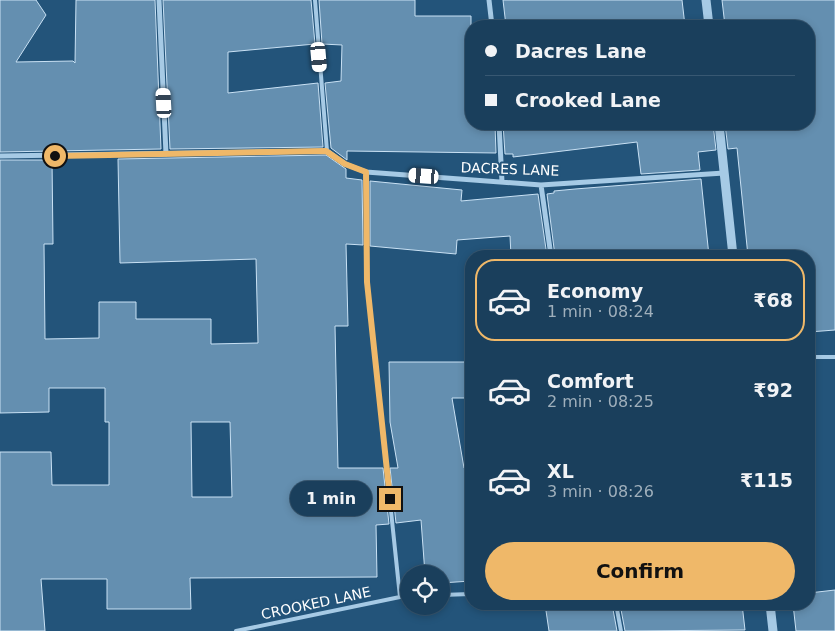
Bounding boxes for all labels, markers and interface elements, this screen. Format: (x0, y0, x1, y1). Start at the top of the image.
text: Dacres Lane (515, 40, 646, 62)
car (310, 41, 327, 73)
car (155, 88, 172, 118)
text: Crooked Lane (515, 89, 661, 111)
route start (44, 145, 66, 167)
street label: DACRES LANE (460, 159, 560, 179)
car (408, 167, 439, 185)
icon: car (487, 278, 532, 323)
text: Economy (547, 280, 643, 302)
text: ₹68 (753, 289, 793, 311)
text: 1 min · 08:24 (547, 302, 654, 321)
icon: car (487, 368, 532, 413)
text: Comfort (547, 370, 634, 392)
text: ₹92 (753, 379, 793, 401)
text: 2 min · 08:25 (547, 392, 654, 411)
icon: car (487, 458, 532, 503)
text: XL (547, 460, 574, 482)
text: ₹115 (740, 469, 793, 491)
callout: 1 min (290, 482, 372, 516)
text: 3 min · 08:26 (547, 482, 654, 501)
route end (379, 488, 401, 510)
text: 1 min (306, 489, 356, 508)
button: Confirm (485, 542, 795, 600)
map controls (400, 565, 450, 615)
button: locate (400, 565, 450, 615)
street label: CROOKED LANE (260, 584, 372, 622)

